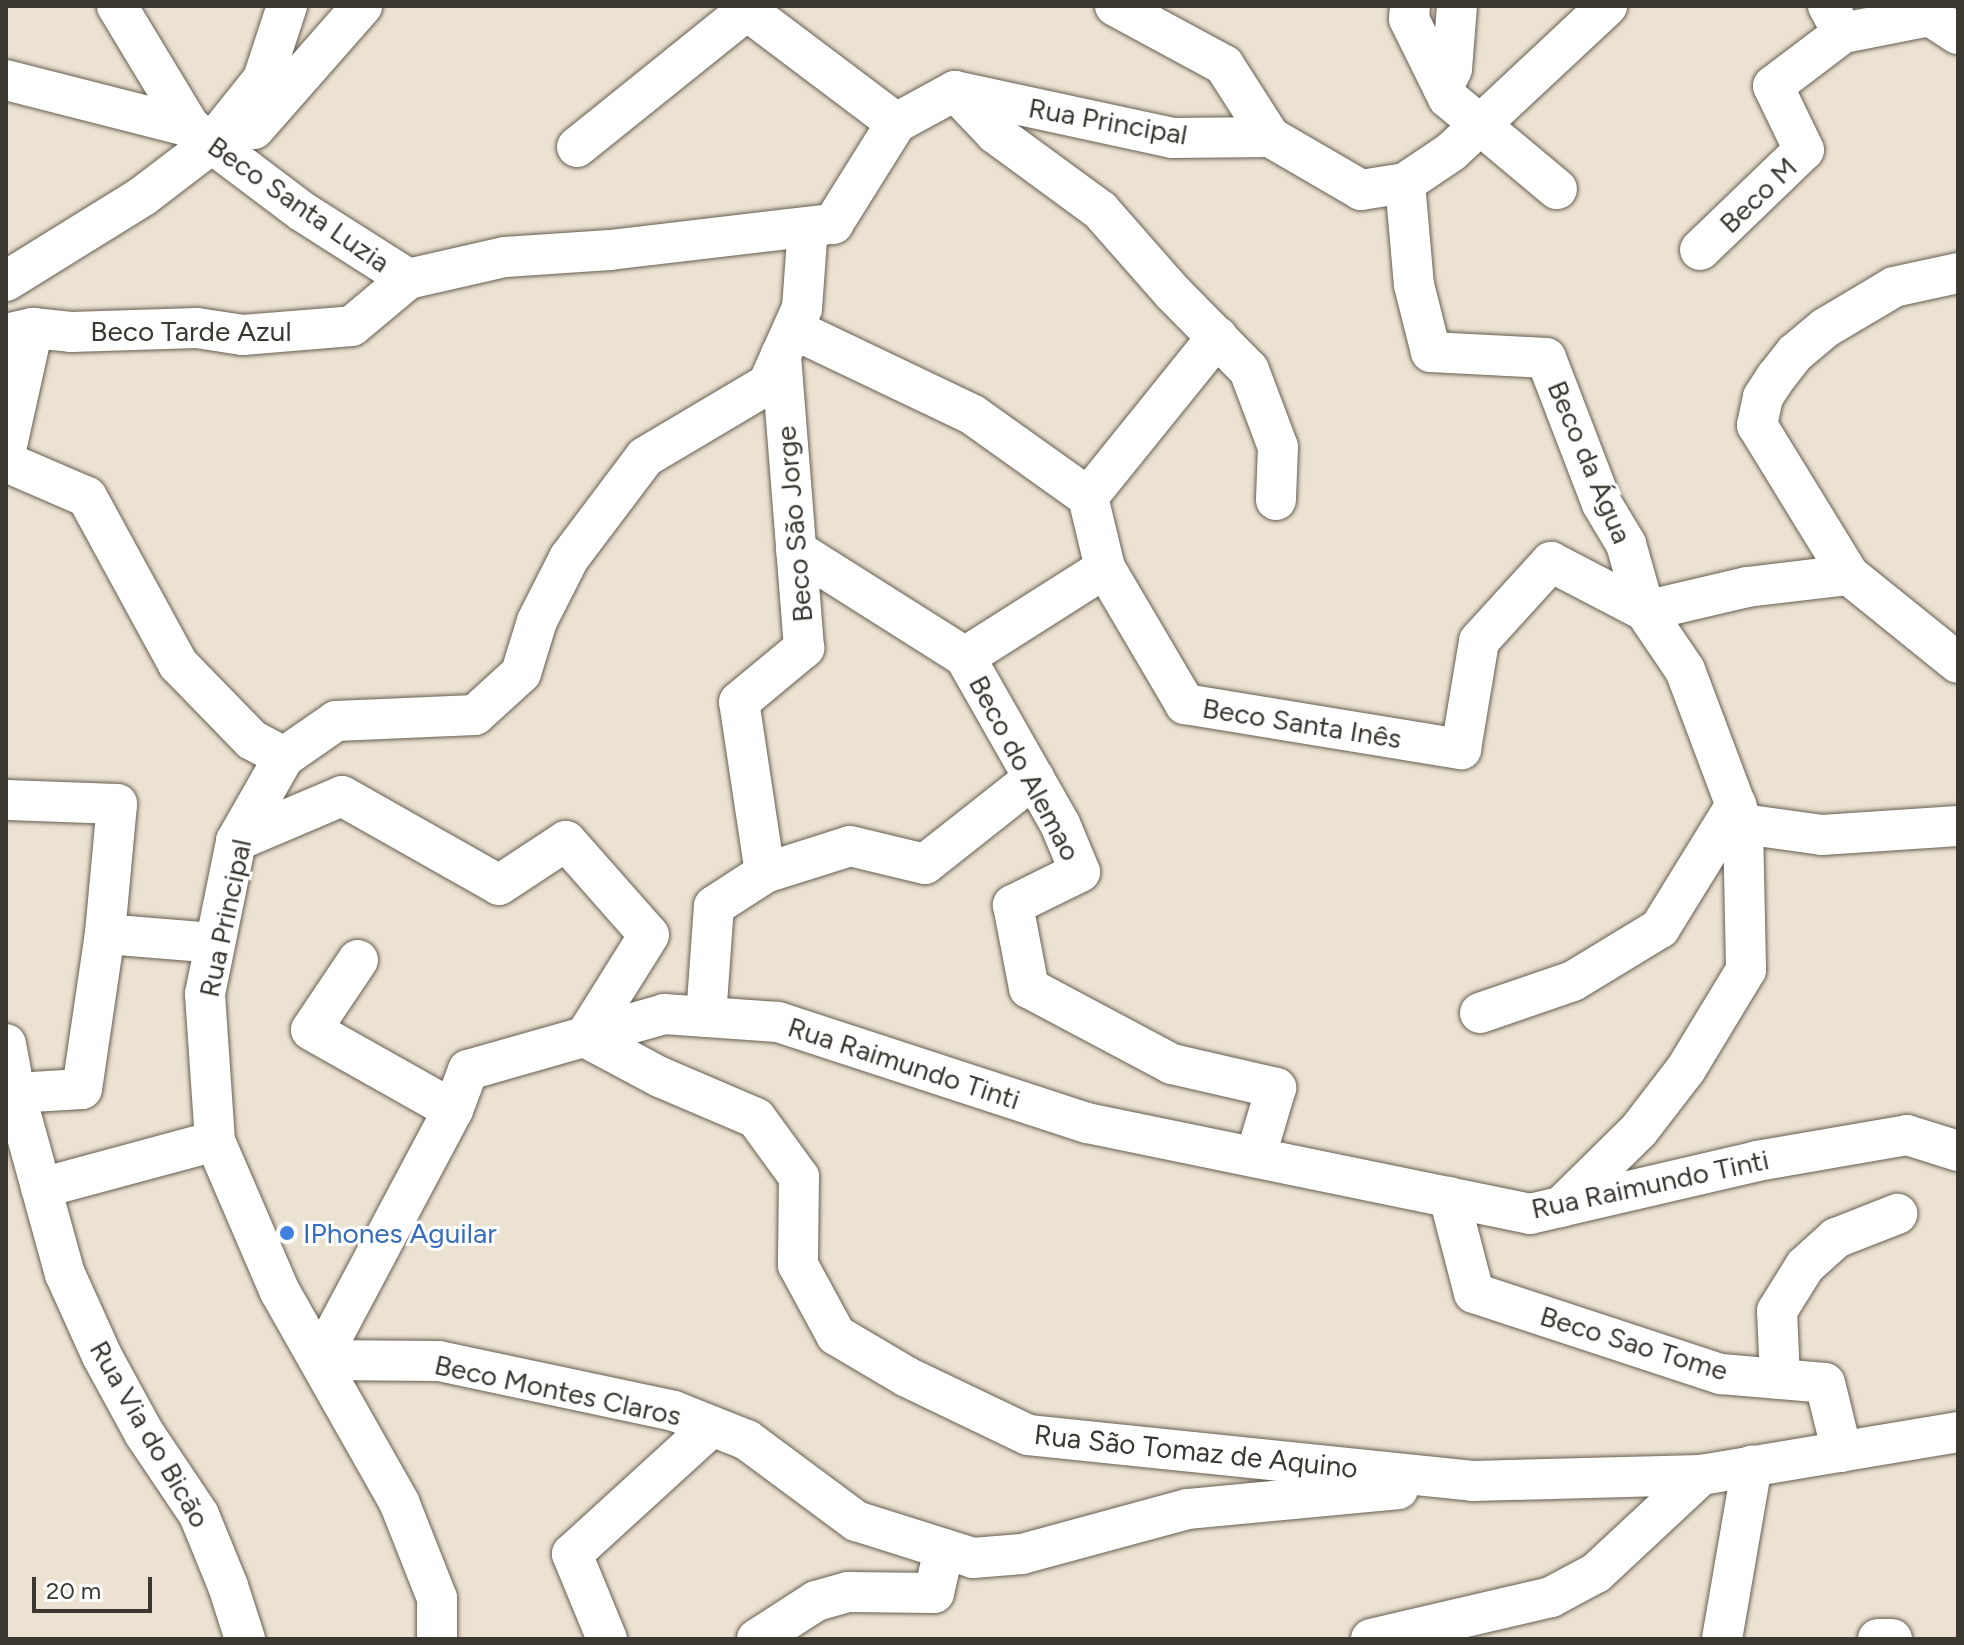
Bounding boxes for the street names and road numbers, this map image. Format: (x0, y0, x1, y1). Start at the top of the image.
street label: Rua Principal (1026, 91, 1190, 151)
street label: Beco Santa Luzia (202, 129, 396, 279)
street label: Beco M (1712, 150, 1804, 240)
street label: Beco Tarde Azul (90, 314, 292, 348)
street label: Beco da Água (1541, 376, 1639, 548)
street label: Beco São Jorge (769, 424, 819, 624)
street label: Beco do Alemao (962, 670, 1088, 866)
street label: Beco Santa Inês (1200, 691, 1404, 755)
street label: Rua Principal (192, 836, 258, 1000)
street label: Rua Raimundo Tinti (784, 1010, 1024, 1116)
street label: Rua Raimundo Tinti (1528, 1142, 1772, 1226)
street label: Beco Sao Tome (1536, 1299, 1732, 1387)
street label: Rua Via do Bicão (83, 1335, 217, 1533)
street label: Beco Montes Claros (432, 1347, 684, 1433)
street label: Rua São Tomaz de Aquino (1033, 1417, 1359, 1485)

